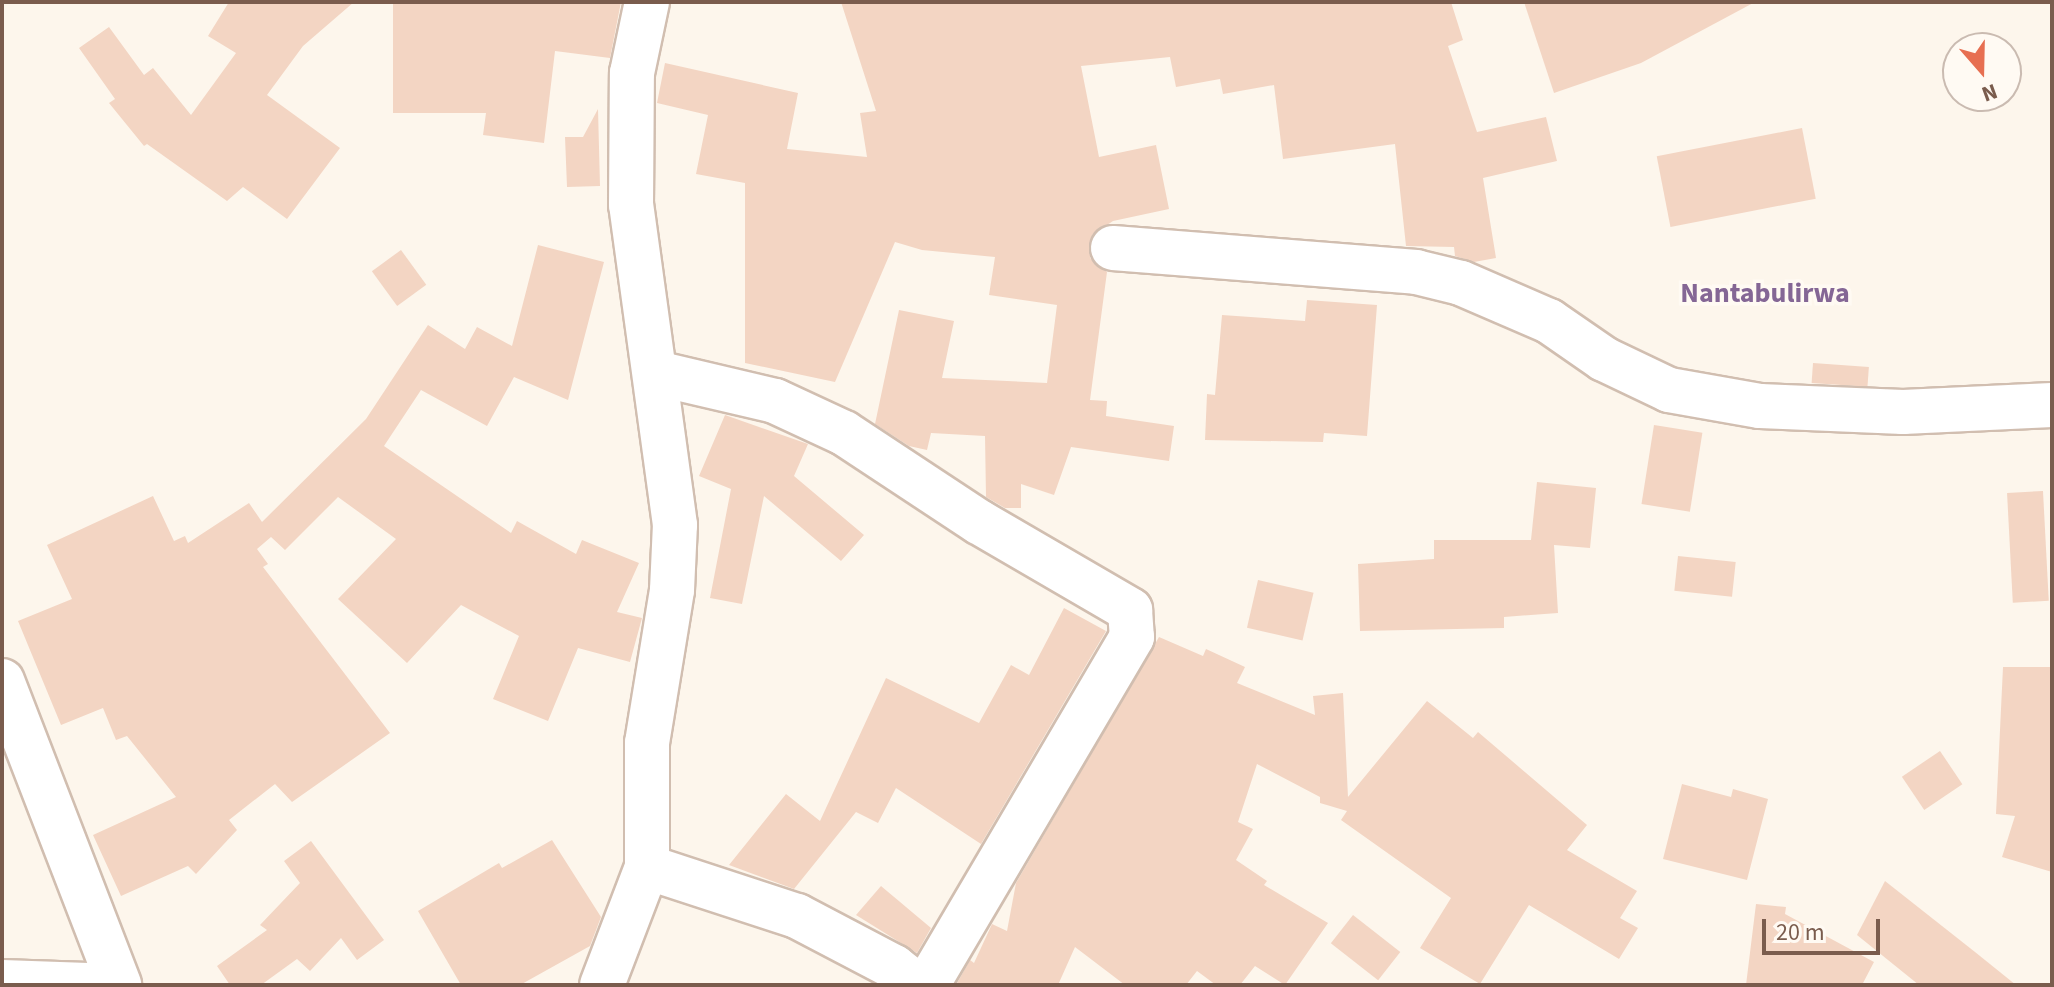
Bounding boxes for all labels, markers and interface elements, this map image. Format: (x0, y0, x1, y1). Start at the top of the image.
north arrow (1942, 32, 2022, 112)
text: N (1977, 75, 2002, 110)
district label: Nantabulirwa (1680, 276, 1850, 310)
scale bar (1766, 903, 1884, 953)
text: 20 m (1776, 915, 1825, 950)

